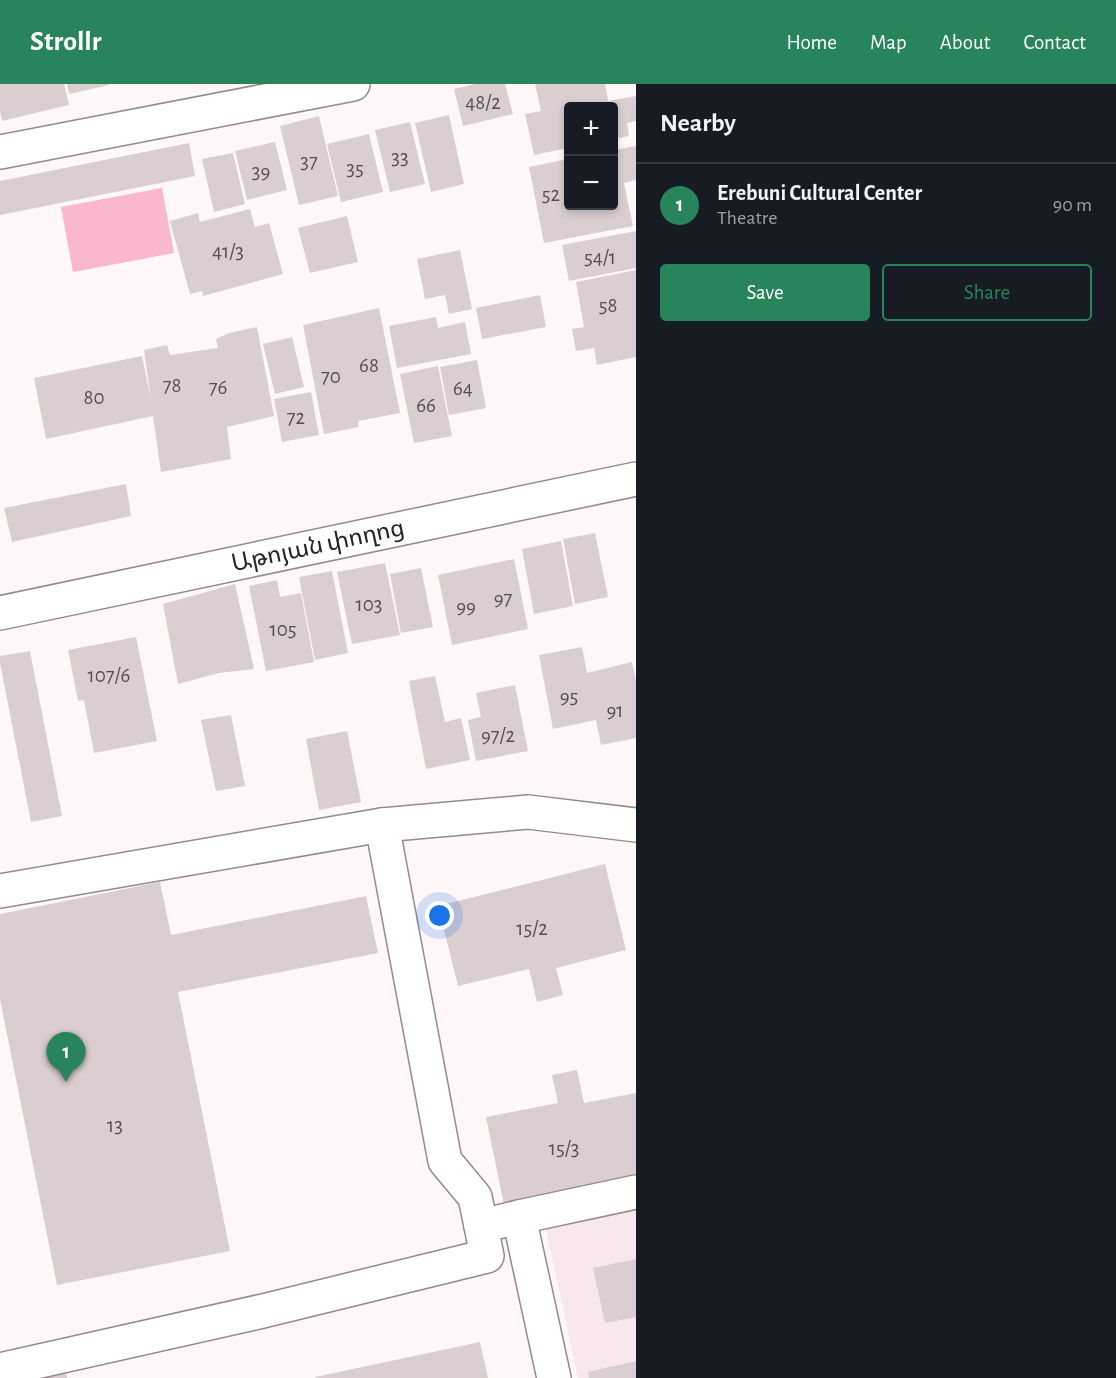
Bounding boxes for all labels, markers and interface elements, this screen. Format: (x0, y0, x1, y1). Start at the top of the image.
text: Strollr (30, 28, 101, 56)
text: Home (786, 32, 837, 53)
text: Map (870, 32, 907, 53)
text: About (940, 32, 990, 53)
text: Contact (1023, 32, 1086, 53)
house number: 48/2 (465, 92, 501, 113)
map controls (564, 102, 618, 210)
button: + (564, 102, 618, 156)
text: Nearby (660, 110, 736, 136)
house number: 33 (391, 147, 409, 168)
house number: 37 (300, 151, 318, 172)
button: − (564, 156, 618, 210)
house number: 35 (346, 158, 364, 179)
house number: 39 (252, 161, 270, 182)
text: Erebuni Cultural Center (717, 182, 922, 204)
house number: 52 (542, 184, 560, 205)
text: 1 (676, 195, 683, 215)
text: 90 m (1053, 195, 1092, 215)
text: Theatre (717, 208, 778, 228)
house number: 41/3 (212, 241, 244, 262)
house number: 54/1 (584, 247, 616, 268)
button: Save (660, 264, 870, 321)
button: Share (882, 264, 1092, 321)
house number: 58 (599, 295, 617, 316)
house number: 68 (359, 355, 379, 376)
house number: 70 (321, 366, 341, 387)
house number: 78 (163, 375, 181, 396)
house number: 76 (209, 377, 227, 398)
house number: 64 (453, 378, 473, 399)
house number: 80 (83, 387, 105, 408)
house number: 66 (416, 395, 436, 416)
house number: 72 (287, 407, 305, 428)
street label: Աթոյան փողոց (229, 516, 407, 577)
house number: 97 (494, 588, 513, 609)
house number: 103 (356, 594, 382, 615)
house number: 99 (456, 596, 476, 617)
house number: 105 (269, 619, 297, 640)
house number: 107/6 (88, 665, 130, 686)
house number: 95 (560, 686, 578, 707)
house number: 91 (606, 700, 624, 721)
house number: 97/2 (481, 725, 515, 746)
your location (425, 901, 454, 930)
house number: 15/2 (516, 918, 548, 939)
pin: 1 (46, 1032, 86, 1082)
house number: 13 (107, 1115, 123, 1136)
house number: 15/3 (549, 1138, 579, 1159)

